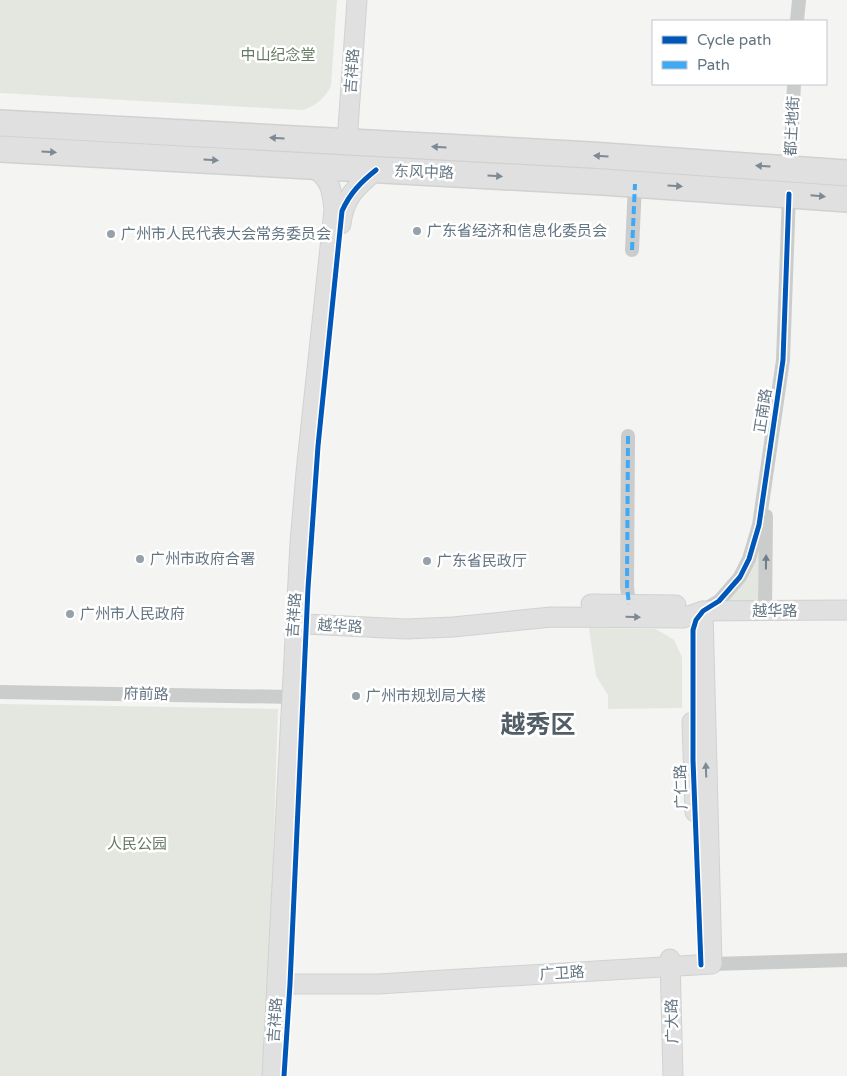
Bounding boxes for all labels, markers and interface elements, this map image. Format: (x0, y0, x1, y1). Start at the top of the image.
legend (652, 20, 827, 85)
text: Cycle path (697, 31, 771, 49)
park label: 中山纪念堂 (240, 46, 316, 64)
street label: 吉祥路 (341, 48, 363, 94)
text: Path (697, 56, 730, 74)
street label: 都土地街 (781, 96, 803, 156)
one-way arrow (269, 134, 285, 142)
one-way arrow (431, 143, 447, 151)
one-way arrow (41, 148, 57, 156)
one-way arrow (593, 151, 609, 159)
one-way arrow (203, 157, 219, 165)
street label: 东风中路 (394, 162, 454, 182)
one-way arrow (755, 162, 771, 170)
one-way arrow (487, 172, 503, 180)
one-way arrow (667, 183, 683, 191)
one-way arrow (810, 193, 826, 201)
place label: 广东省经济和信息化委员会 (427, 222, 607, 240)
place label: 广州市人民代表大会常务委员会 (121, 225, 331, 243)
marker: 广东省经济和信息化委员会 (411, 225, 423, 237)
marker: 广州市人民代表大会常务委员会 (105, 228, 117, 240)
street label: 正南路 (751, 387, 775, 435)
place label: 广州市政府合署 (150, 550, 255, 568)
place label: 广东省民政厅 (437, 552, 527, 570)
marker: 广州市政府合署 (134, 553, 146, 565)
one-way arrow (762, 553, 770, 569)
marker: 广东省民政厅 (421, 555, 433, 567)
street label: 吉祥路 (283, 592, 305, 638)
street label: 越华路 (752, 602, 798, 620)
place label: 广州市人民政府 (80, 605, 185, 623)
marker: 广州市人民政府 (64, 608, 76, 620)
one-way arrow (626, 613, 642, 621)
street label: 越华路 (317, 616, 363, 636)
street label: 府前路 (123, 685, 169, 703)
place label: 广州市规划局大楼 (366, 687, 486, 705)
marker: 广州市规划局大楼 (350, 690, 362, 702)
district label: 越秀区 (500, 710, 576, 740)
one-way arrow (702, 762, 710, 778)
street label: 广仁路 (671, 764, 691, 810)
park label: 人民公园 (107, 835, 167, 853)
street label: 广卫路 (539, 963, 585, 983)
street label: 吉祥路 (264, 997, 286, 1043)
street label: 广大路 (663, 998, 681, 1044)

